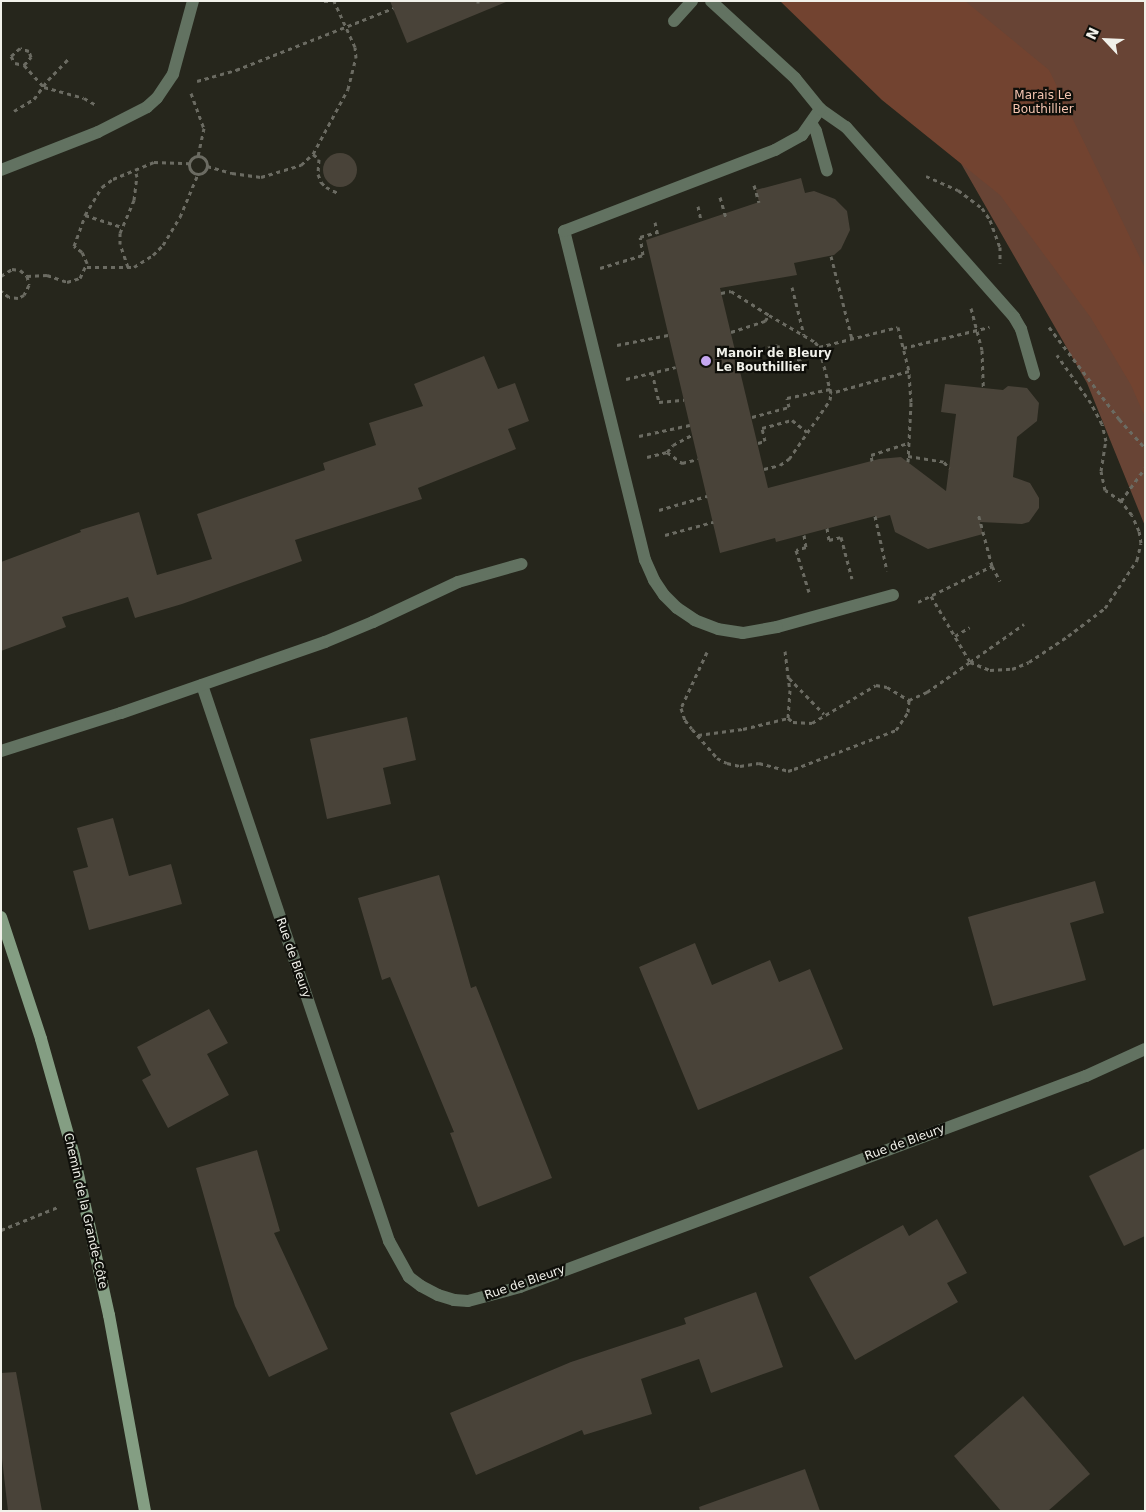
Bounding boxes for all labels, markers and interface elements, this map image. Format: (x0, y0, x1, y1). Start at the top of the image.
north arrow (1081, 15, 1131, 65)
text: N (1083, 25, 1102, 42)
park label: Marais Le Bouthillier (1012, 89, 1074, 117)
place label: Manoir de Bleury Le Bouthillier (716, 347, 832, 375)
marker: Manoir de Bleury Le Bouthillier (700, 355, 712, 367)
street label: Rue de Bleury (273, 916, 313, 1000)
street label: Rue de Bleury (863, 1122, 947, 1164)
street label: Chemin de la Grande-Côte (60, 1132, 110, 1290)
street label: Rue de Bleury (483, 1263, 567, 1303)

